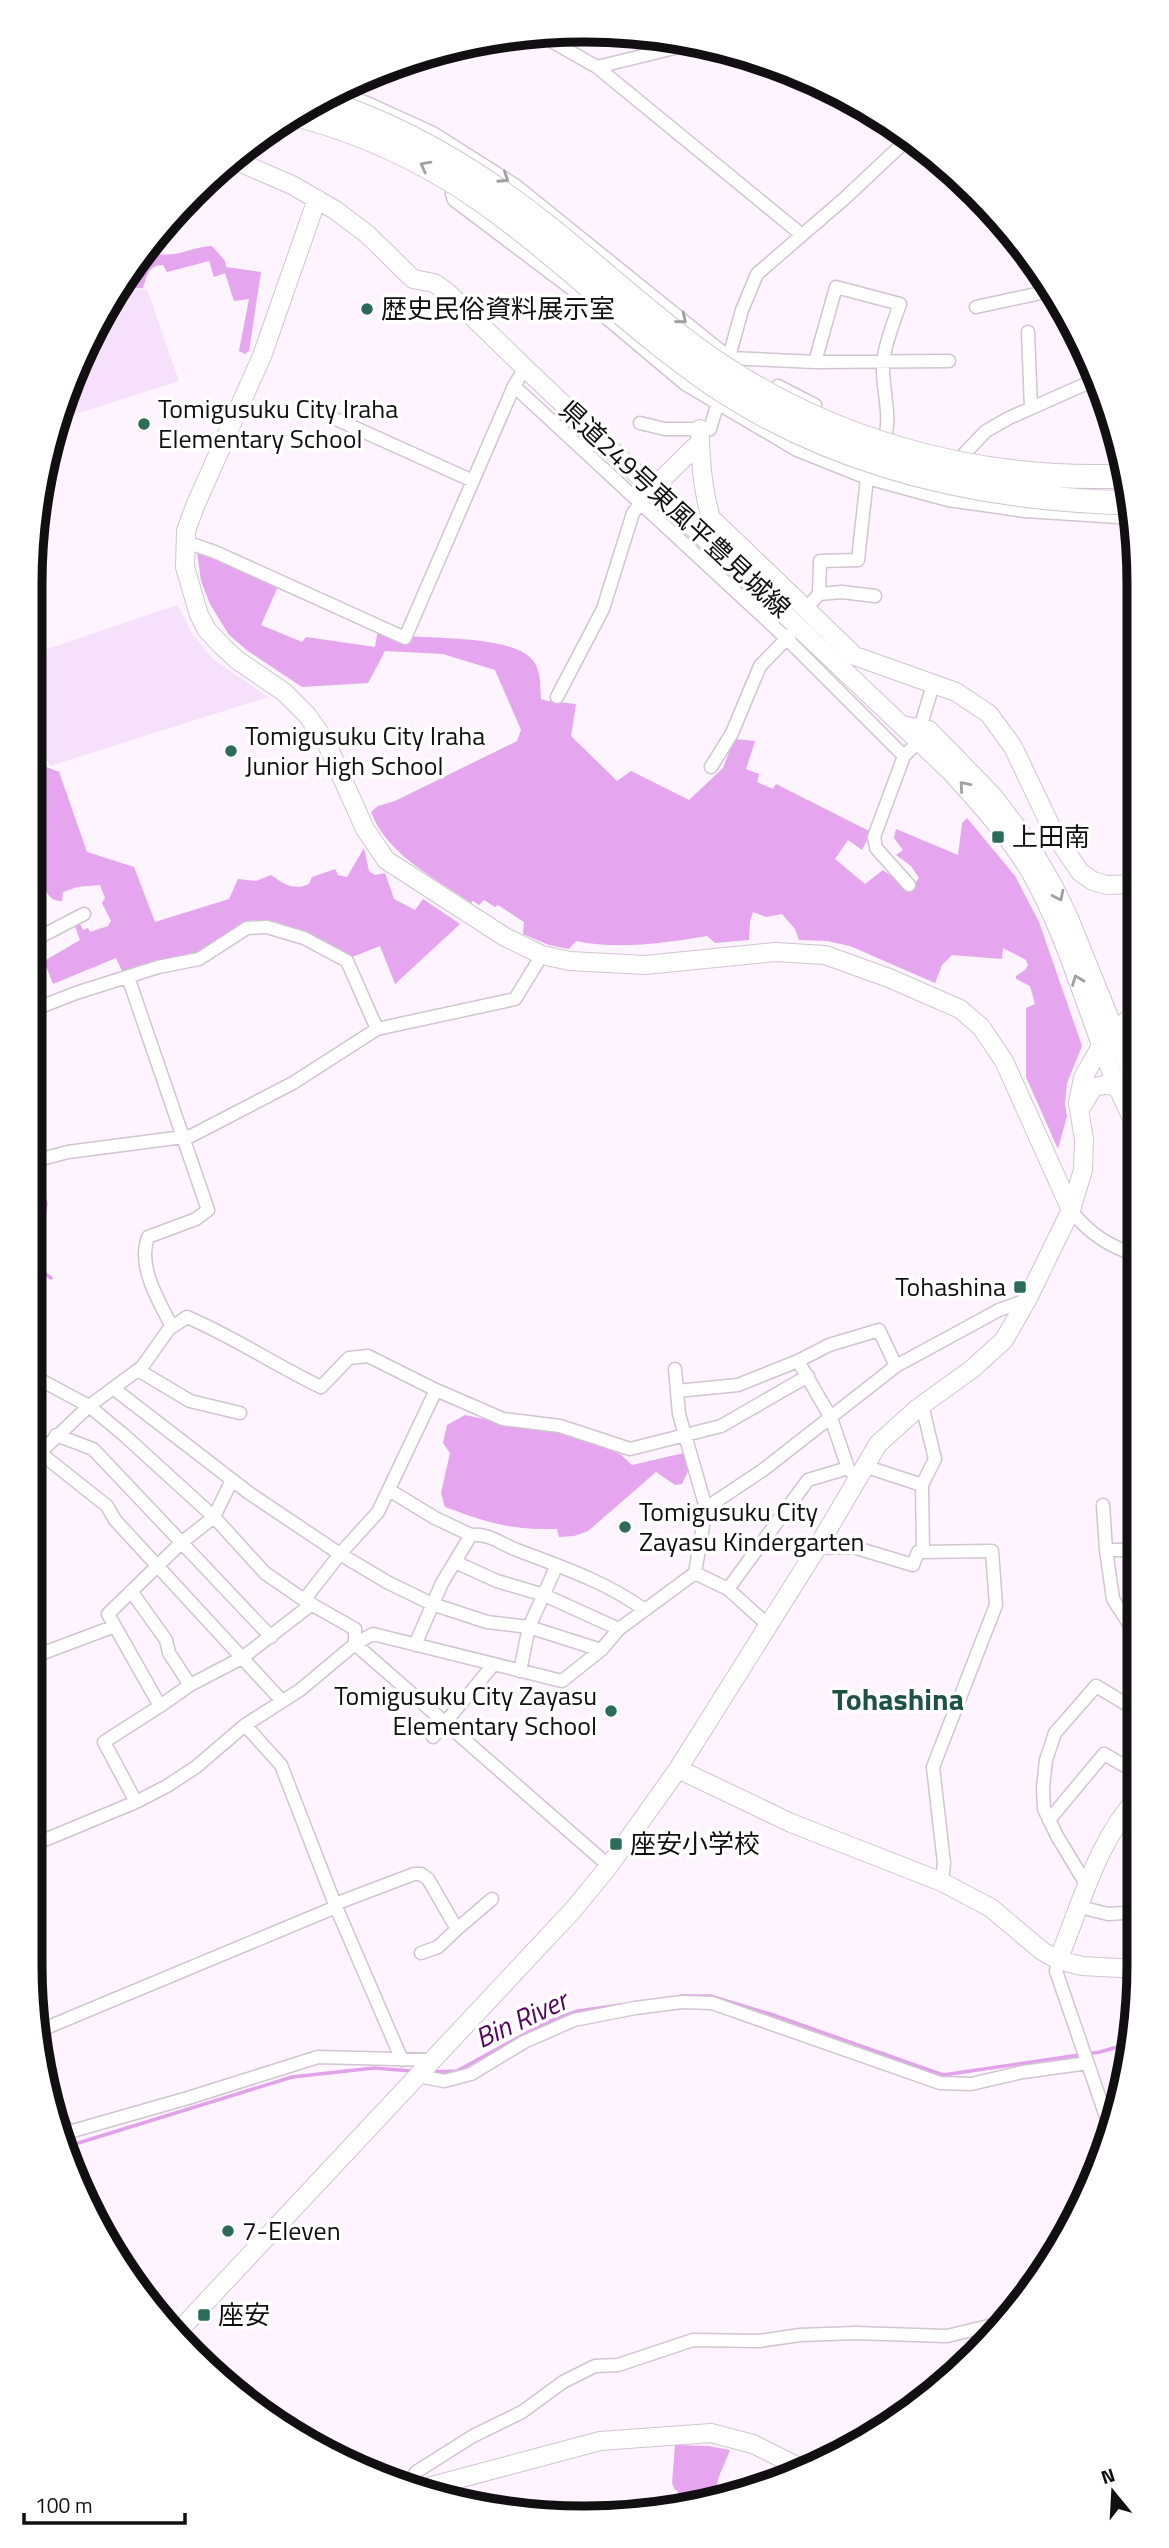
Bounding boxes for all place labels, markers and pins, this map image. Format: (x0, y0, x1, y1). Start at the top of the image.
place label: 歴史民俗資料展示室 (381, 289, 615, 328)
marker: 歴史民俗資料展示室 (359, 301, 375, 317)
place label: Tomigusuku City Iraha Elementary School (158, 389, 398, 458)
marker: Tomigusuku City Iraha Elementary School (136, 416, 152, 432)
place label: Tomigusuku City Iraha Junior High School (245, 716, 485, 785)
marker: Tomigusuku City Iraha Junior High School (223, 743, 239, 759)
place label: 上田南 (1012, 817, 1090, 856)
marker: 上田南 (990, 829, 1006, 845)
place label: Tohashina (895, 1267, 1006, 1306)
marker: Tohashina (1012, 1279, 1028, 1295)
place label: Tomigusuku City Zayasu Kindergarten (639, 1492, 865, 1561)
marker: Tomigusuku City Zayasu Kindergarten (617, 1519, 633, 1535)
place label: Tomigusuku City Zayasu Elementary School (334, 1676, 597, 1745)
marker: Tomigusuku City Zayasu Elementary School (603, 1703, 619, 1719)
place label: 座安小学校 (630, 1824, 760, 1863)
marker: 座安小学校 (608, 1836, 624, 1852)
place label: 7-Eleven (242, 2211, 341, 2250)
marker: 7-Eleven (220, 2223, 236, 2239)
place label: 座安 (218, 2295, 270, 2334)
marker: 座安 (196, 2307, 212, 2323)

